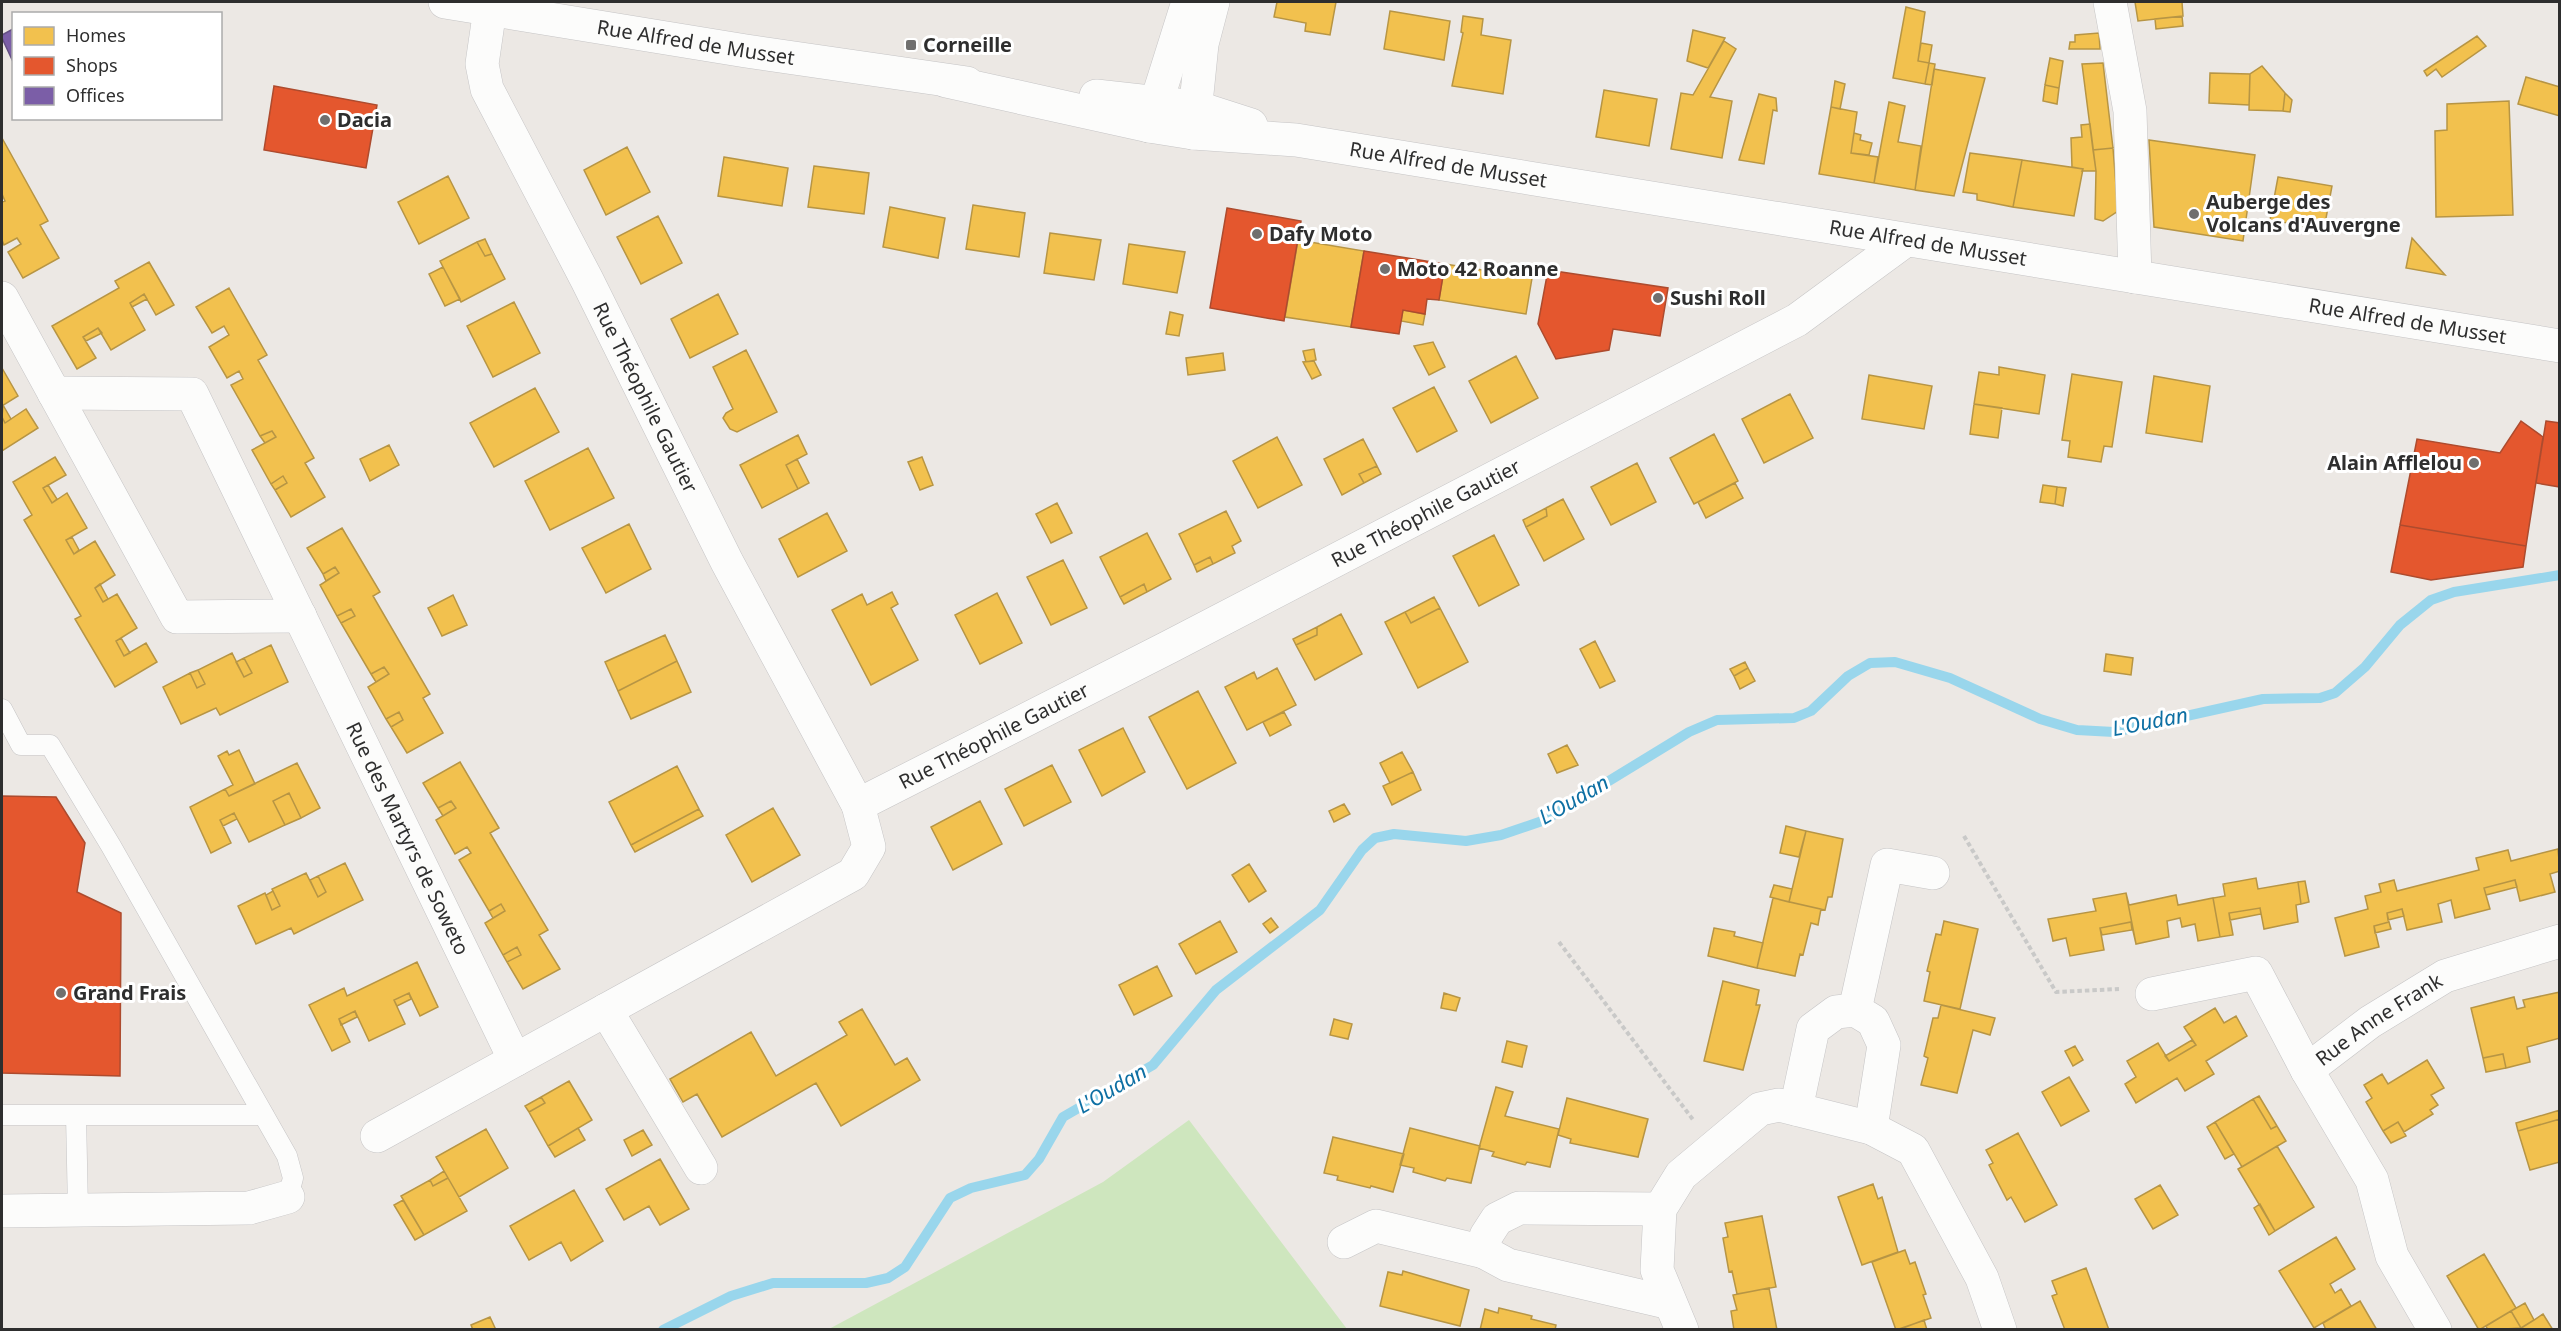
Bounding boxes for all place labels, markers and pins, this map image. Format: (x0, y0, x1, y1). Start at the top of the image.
place label: Corneille (923, 31, 1012, 58)
marker: Corneille (904, 38, 918, 52)
place label: Dacia (337, 106, 392, 133)
marker: Dacia (318, 113, 332, 127)
place label: Auberge des Volcans d'Auvergne (2206, 188, 2401, 238)
marker: Auberge des Volcans d'Auvergne (2187, 207, 2201, 221)
place label: Dafy Moto (1269, 220, 1373, 247)
marker: Dafy Moto (1250, 227, 1264, 241)
place label: Moto 42 Roanne (1397, 255, 1558, 282)
marker: Moto 42 Roanne (1378, 262, 1392, 276)
place label: Sushi Roll (1670, 284, 1766, 311)
marker: Sushi Roll (1651, 291, 1665, 305)
place label: Alain Afflelou (2327, 449, 2462, 476)
marker: Alain Afflelou (2467, 456, 2481, 470)
place label: Grand Frais (73, 979, 186, 1006)
marker: Grand Frais (54, 986, 68, 1000)

